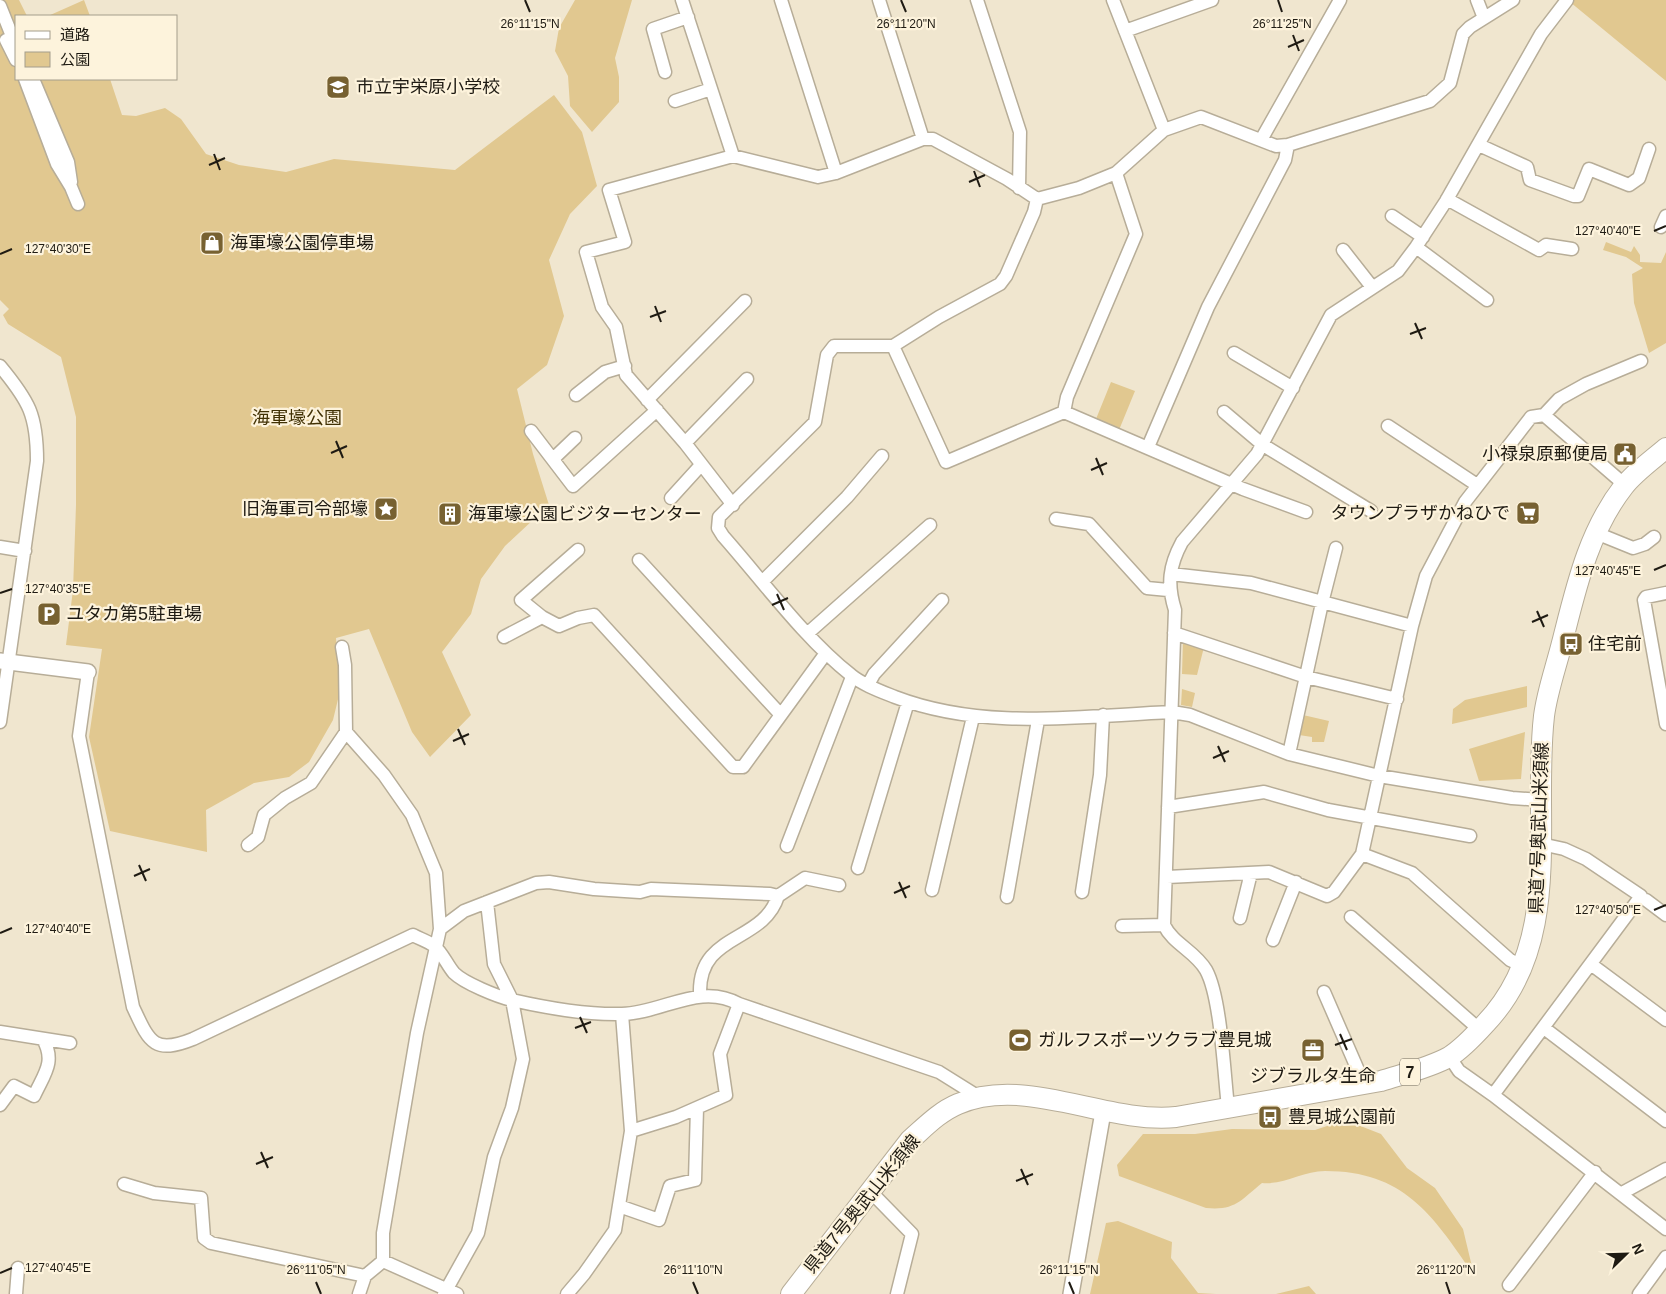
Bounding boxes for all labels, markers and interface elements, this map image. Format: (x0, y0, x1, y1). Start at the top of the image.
legend (15, 15, 178, 80)
text: 26°11'15"N (500, 17, 560, 31)
text: 26°11'20"N (876, 17, 936, 31)
text: 26°11'25"N (1252, 17, 1312, 31)
text: 道路 (60, 26, 90, 43)
text: 公園 (60, 51, 90, 68)
school or university icon: 市立宇栄原小学校 (325, 74, 351, 100)
place label: 市立宇栄原小学校 (356, 77, 500, 97)
text: 127°40'40"E (1575, 224, 1641, 238)
shop icon: 海軍壕公園停車場 (199, 230, 225, 256)
place label: 海軍壕公園停車場 (230, 233, 374, 253)
text: 127°40'30"E (25, 242, 91, 256)
park label: 海軍壕公園 (252, 408, 342, 428)
public building icon: 小禄泉原郵便局 (1612, 441, 1638, 467)
place label: 小禄泉原郵便局 (1482, 444, 1608, 464)
place icon: 旧海軍司令部壕 (373, 496, 399, 522)
place label: 旧海軍司令部壕 (242, 499, 368, 519)
supermarket icon: タウンプラザかねひで (1515, 500, 1541, 526)
building icon: 海軍壕公園ビジターセンター (437, 501, 463, 527)
place label: タウンプラザかねひで (1331, 503, 1510, 523)
place label: 海軍壕公園ビジターセンター (468, 504, 702, 524)
text: 127°40'45"E (1575, 564, 1641, 578)
text: 127°40'35"E (25, 582, 91, 596)
parking icon: ユタカ第5駐車場 (36, 601, 62, 627)
place label: ユタカ第5駐車場 (66, 604, 202, 624)
bus stop icon: 住宅前 (1558, 631, 1584, 657)
place label: 住宅前 (1588, 634, 1642, 654)
street label: 県道7号奥武山米須線 (1526, 742, 1552, 914)
text: 127°40'50"E (1575, 903, 1641, 917)
text: 127°40'40"E (25, 922, 91, 936)
sports icon: ガルフスポーツクラブ豊見城 (1007, 1027, 1033, 1053)
place label: ガルフスポーツクラブ豊見城 (1038, 1030, 1272, 1050)
office icon: ジブラルタ生命 (1300, 1037, 1326, 1063)
road number: 7 (1400, 1058, 1420, 1086)
place label: ジブラルタ生命 (1250, 1066, 1376, 1086)
bus stop icon: 豊見城公園前 (1257, 1104, 1283, 1130)
place label: 豊見城公園前 (1288, 1107, 1396, 1127)
street label: 県道7号奥武山米須線 (800, 1131, 924, 1277)
north arrow (1601, 1229, 1651, 1279)
text: N (1629, 1241, 1647, 1257)
text: 127°40'45"E (25, 1261, 91, 1275)
text: 26°11'05"N (286, 1263, 346, 1277)
text: 26°11'10"N (663, 1263, 723, 1277)
text: 26°11'15"N (1039, 1263, 1099, 1277)
text: 26°11'20"N (1416, 1263, 1476, 1277)

